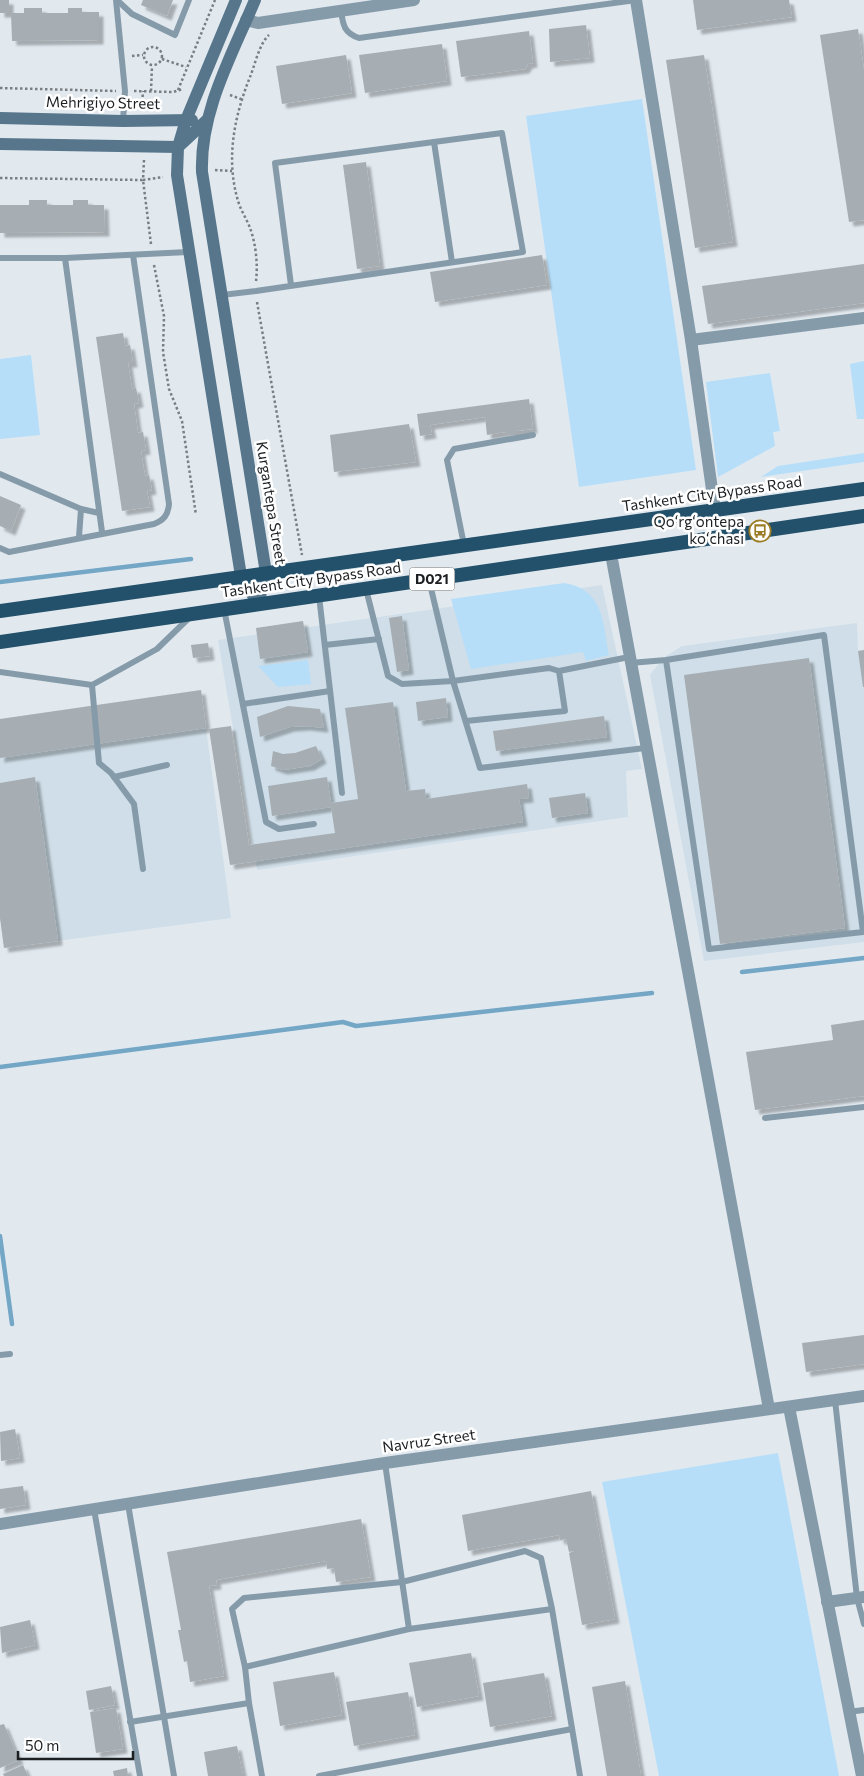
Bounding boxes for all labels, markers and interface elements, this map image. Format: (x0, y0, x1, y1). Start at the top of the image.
street label: Mehrigiyo Street (46, 92, 160, 112)
street label: Kurgantepa Street (253, 440, 291, 566)
street label: Tashkent City Bypass Road (621, 471, 803, 515)
place label: Qoʻrgʻontepa koʻchasi (654, 512, 744, 547)
bus stop icon: Qoʻrgʻontepa koʻchasi (748, 519, 772, 543)
street label: Tashkent City Bypass Road (220, 557, 402, 601)
road number: D021 (410, 568, 454, 590)
street label: Navruz Street (381, 1425, 477, 1455)
scale bar (18, 1728, 132, 1760)
text: 50 m (25, 1736, 59, 1754)

